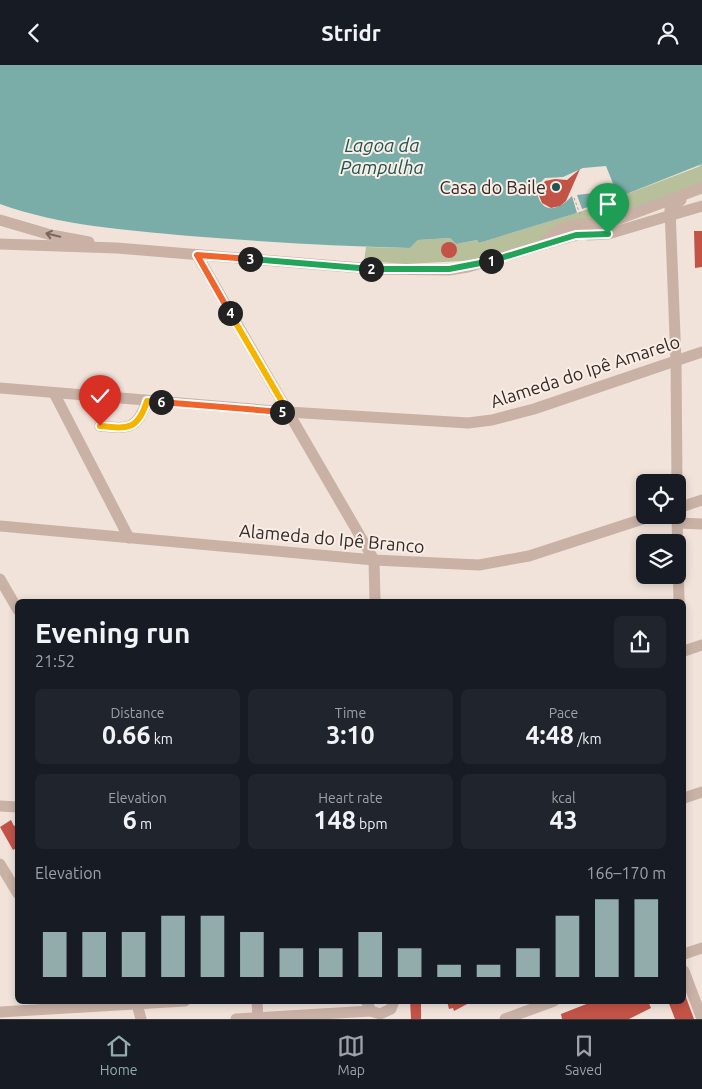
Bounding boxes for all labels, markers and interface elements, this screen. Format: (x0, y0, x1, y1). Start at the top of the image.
icon: back (20, 19, 48, 47)
icon: person (654, 19, 682, 47)
text: Stridr (321, 20, 381, 45)
water label: Lagoa da Pampulha (340, 134, 424, 178)
place label: Casa do Baile (440, 177, 546, 197)
marker: Casa do Baile (550, 181, 562, 193)
pin (587, 183, 629, 234)
icon: arrive (594, 190, 622, 218)
one-way arrow (45, 230, 61, 239)
pin: 3 (238, 247, 262, 271)
pin: 1 (478, 249, 504, 273)
text: 3 (247, 251, 254, 267)
text: 1 (488, 253, 495, 269)
pin: 2 (358, 257, 384, 281)
text: 2 (368, 261, 375, 277)
pin: 4 (218, 301, 242, 325)
text: 4 (227, 305, 234, 321)
street label: Alameda do Ipê Amarelo (488, 331, 682, 411)
pin (79, 375, 121, 426)
icon: check (86, 382, 114, 410)
pin: 6 (148, 389, 174, 415)
text: 6 (158, 394, 165, 410)
pin: 5 (270, 399, 294, 425)
text: 5 (279, 404, 286, 420)
map controls (636, 474, 686, 584)
button: locate (636, 474, 686, 524)
street label: Alameda do Ipê Branco (238, 520, 426, 556)
button: layers (636, 534, 686, 584)
button: share (614, 616, 666, 668)
text: Evening run (35, 617, 190, 648)
text: 21:52 (35, 652, 75, 670)
text: Distance (110, 705, 165, 721)
text: Time (335, 705, 366, 721)
text: Pace (549, 705, 578, 721)
text: 0.66 (102, 721, 151, 749)
text: 3:10 (326, 721, 375, 749)
text: 4:48 (526, 721, 574, 749)
text: km (151, 731, 173, 747)
text: /km (574, 731, 602, 747)
text: Elevation (108, 790, 167, 806)
text: Heart rate (318, 790, 383, 806)
text: kcal (551, 790, 576, 806)
text: 6 (123, 806, 137, 834)
text: 148 (314, 806, 356, 834)
text: 43 (549, 806, 578, 834)
text: m (137, 816, 152, 832)
text: bpm (356, 816, 387, 832)
text: Elevation (35, 864, 102, 882)
text: 166–170 m (586, 864, 666, 882)
tab: Home (100, 1032, 138, 1078)
tab: Map (337, 1032, 365, 1078)
tab: Saved (565, 1032, 602, 1078)

